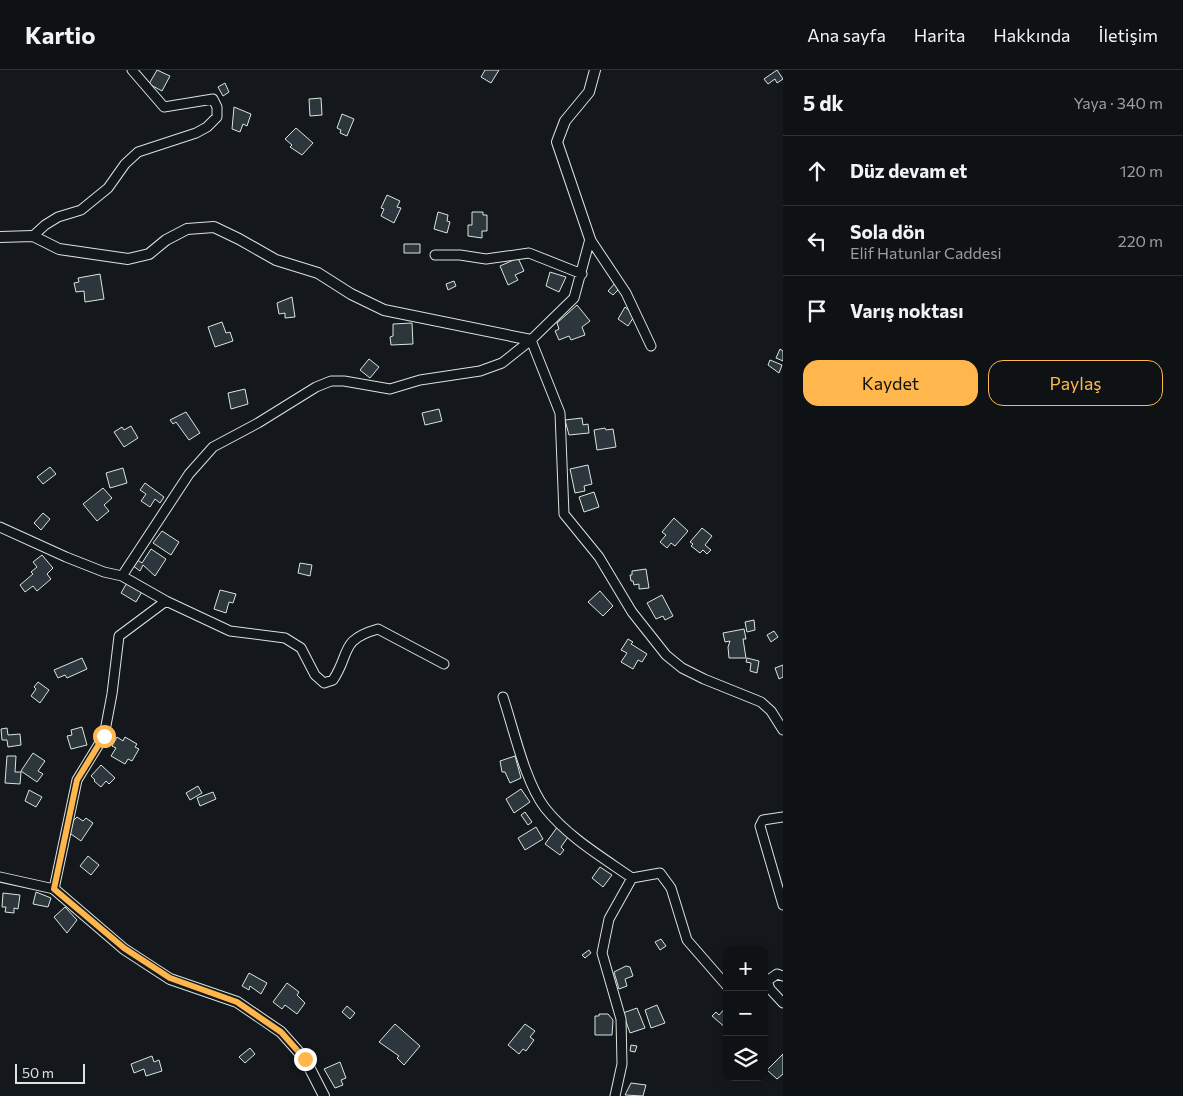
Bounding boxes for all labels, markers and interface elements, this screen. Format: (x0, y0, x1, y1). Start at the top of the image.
text: Kartio (25, 20, 95, 49)
text: Ana sayfa (807, 24, 886, 46)
text: Harita (914, 24, 965, 46)
text: Hakkında (993, 24, 1071, 46)
text: İletişim (1099, 24, 1158, 46)
text: 5 dk (803, 90, 844, 115)
text: Yaya · 340 m (1073, 93, 1163, 112)
icon: ahead (803, 157, 831, 185)
text: Düz devam et (850, 159, 967, 182)
text: 120 m (1120, 161, 1163, 180)
text: Sola dön (850, 220, 925, 243)
icon: left (803, 227, 831, 255)
text: 220 m (1118, 231, 1163, 250)
text: Elif Hatunlar Caddesi (850, 243, 1002, 262)
icon: arrive (803, 297, 831, 325)
text: Varış noktası (850, 299, 963, 322)
button: Kaydet (803, 360, 978, 406)
button: Paylaş (988, 360, 1163, 406)
route start (93, 725, 116, 748)
map controls (723, 946, 768, 1081)
button: + (723, 946, 768, 991)
button: − (723, 991, 768, 1036)
button: layers (723, 1036, 768, 1081)
route end (294, 1048, 317, 1071)
scale bar (15, 1061, 85, 1084)
text: 50 m (22, 1064, 54, 1081)

